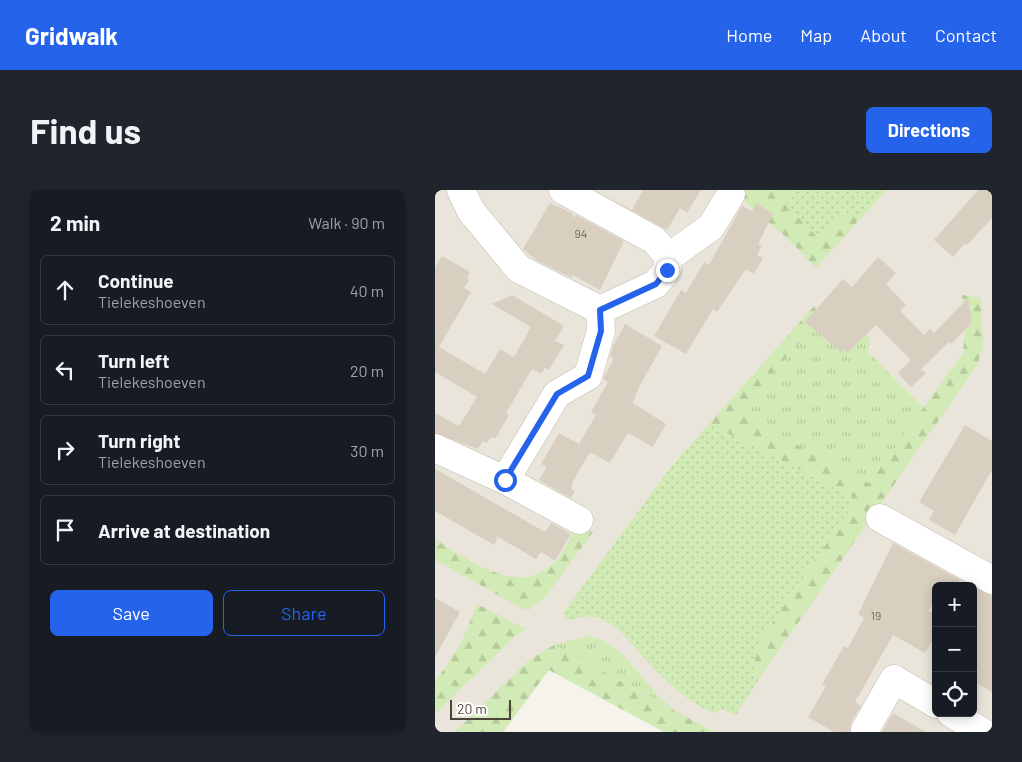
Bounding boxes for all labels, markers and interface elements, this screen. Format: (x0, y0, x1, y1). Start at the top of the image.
text: Gridwalk (25, 21, 118, 50)
text: Home (726, 24, 772, 46)
text: Map (800, 24, 832, 46)
text: About (860, 24, 907, 46)
text: Contact (935, 24, 997, 46)
button: Directions (866, 107, 992, 153)
text: Find us (30, 109, 141, 151)
text: 2 min (50, 210, 100, 235)
text: Walk · 90 m (308, 213, 385, 232)
house number: 94 (575, 226, 587, 240)
route end (656, 259, 679, 282)
text: Continue (98, 269, 174, 292)
icon: ahead (51, 276, 79, 304)
text: 40 m (350, 281, 384, 300)
text: Tielekeshoeven (98, 292, 206, 311)
text: Turn left (98, 349, 169, 372)
icon: left (51, 356, 79, 384)
text: 20 m (350, 361, 384, 380)
text: Tielekeshoeven (98, 372, 206, 391)
text: Turn right (98, 429, 180, 452)
icon: right (51, 436, 79, 464)
text: 30 m (350, 441, 384, 460)
text: Tielekeshoeven (98, 452, 206, 471)
route start (494, 469, 517, 492)
icon: arrive (51, 516, 79, 544)
text: Arrive at destination (98, 519, 270, 542)
map controls (932, 582, 977, 717)
button: + (932, 582, 977, 627)
button: Save (50, 590, 213, 636)
button: Share (223, 590, 385, 636)
house number: 19 (871, 608, 881, 622)
button: − (932, 627, 977, 672)
button: locate (932, 672, 977, 717)
scale bar (450, 697, 511, 720)
text: 20 m (457, 700, 487, 717)

